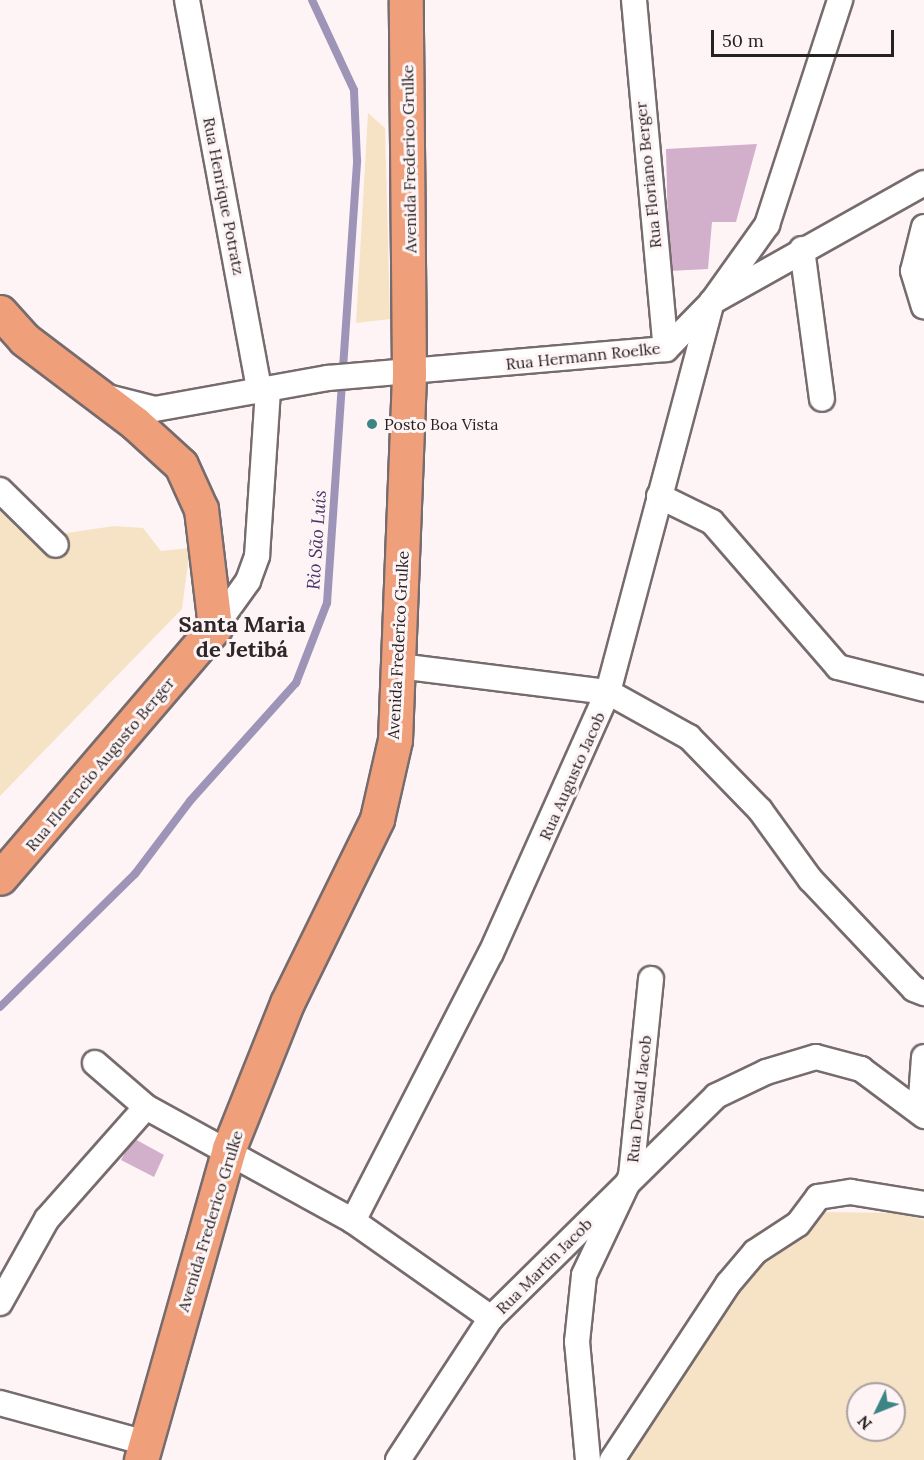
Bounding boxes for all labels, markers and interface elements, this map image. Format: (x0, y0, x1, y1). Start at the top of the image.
scale bar (714, 18, 897, 56)
text: 50 m (722, 29, 764, 52)
street label: Avenida Frederico Grulke (398, 65, 420, 253)
street label: Rua Floriano Berger (631, 101, 665, 249)
street label: Rua Henrique Potratz (199, 116, 249, 276)
street label: Rua Hermann Roelke (505, 338, 661, 374)
place label: Posto Boa Vista (384, 414, 498, 434)
marker: Posto Boa Vista (365, 417, 379, 431)
water label: Rio São Luís (303, 489, 331, 591)
street label: Avenida Frederico Grulke (383, 550, 413, 740)
district label: Santa Maria de Jetibá (178, 611, 306, 662)
street label: Rua Florencio Augusto Berger (22, 673, 178, 855)
street label: Rua Augusto Jacob (535, 709, 609, 843)
street label: Rua Devald Jacob (623, 1034, 655, 1164)
street label: Avenida Frederico Grulke (173, 1128, 247, 1314)
street label: Rua Martin Jacob (492, 1214, 596, 1318)
north arrow (846, 1382, 906, 1442)
text: N (853, 1412, 876, 1434)

